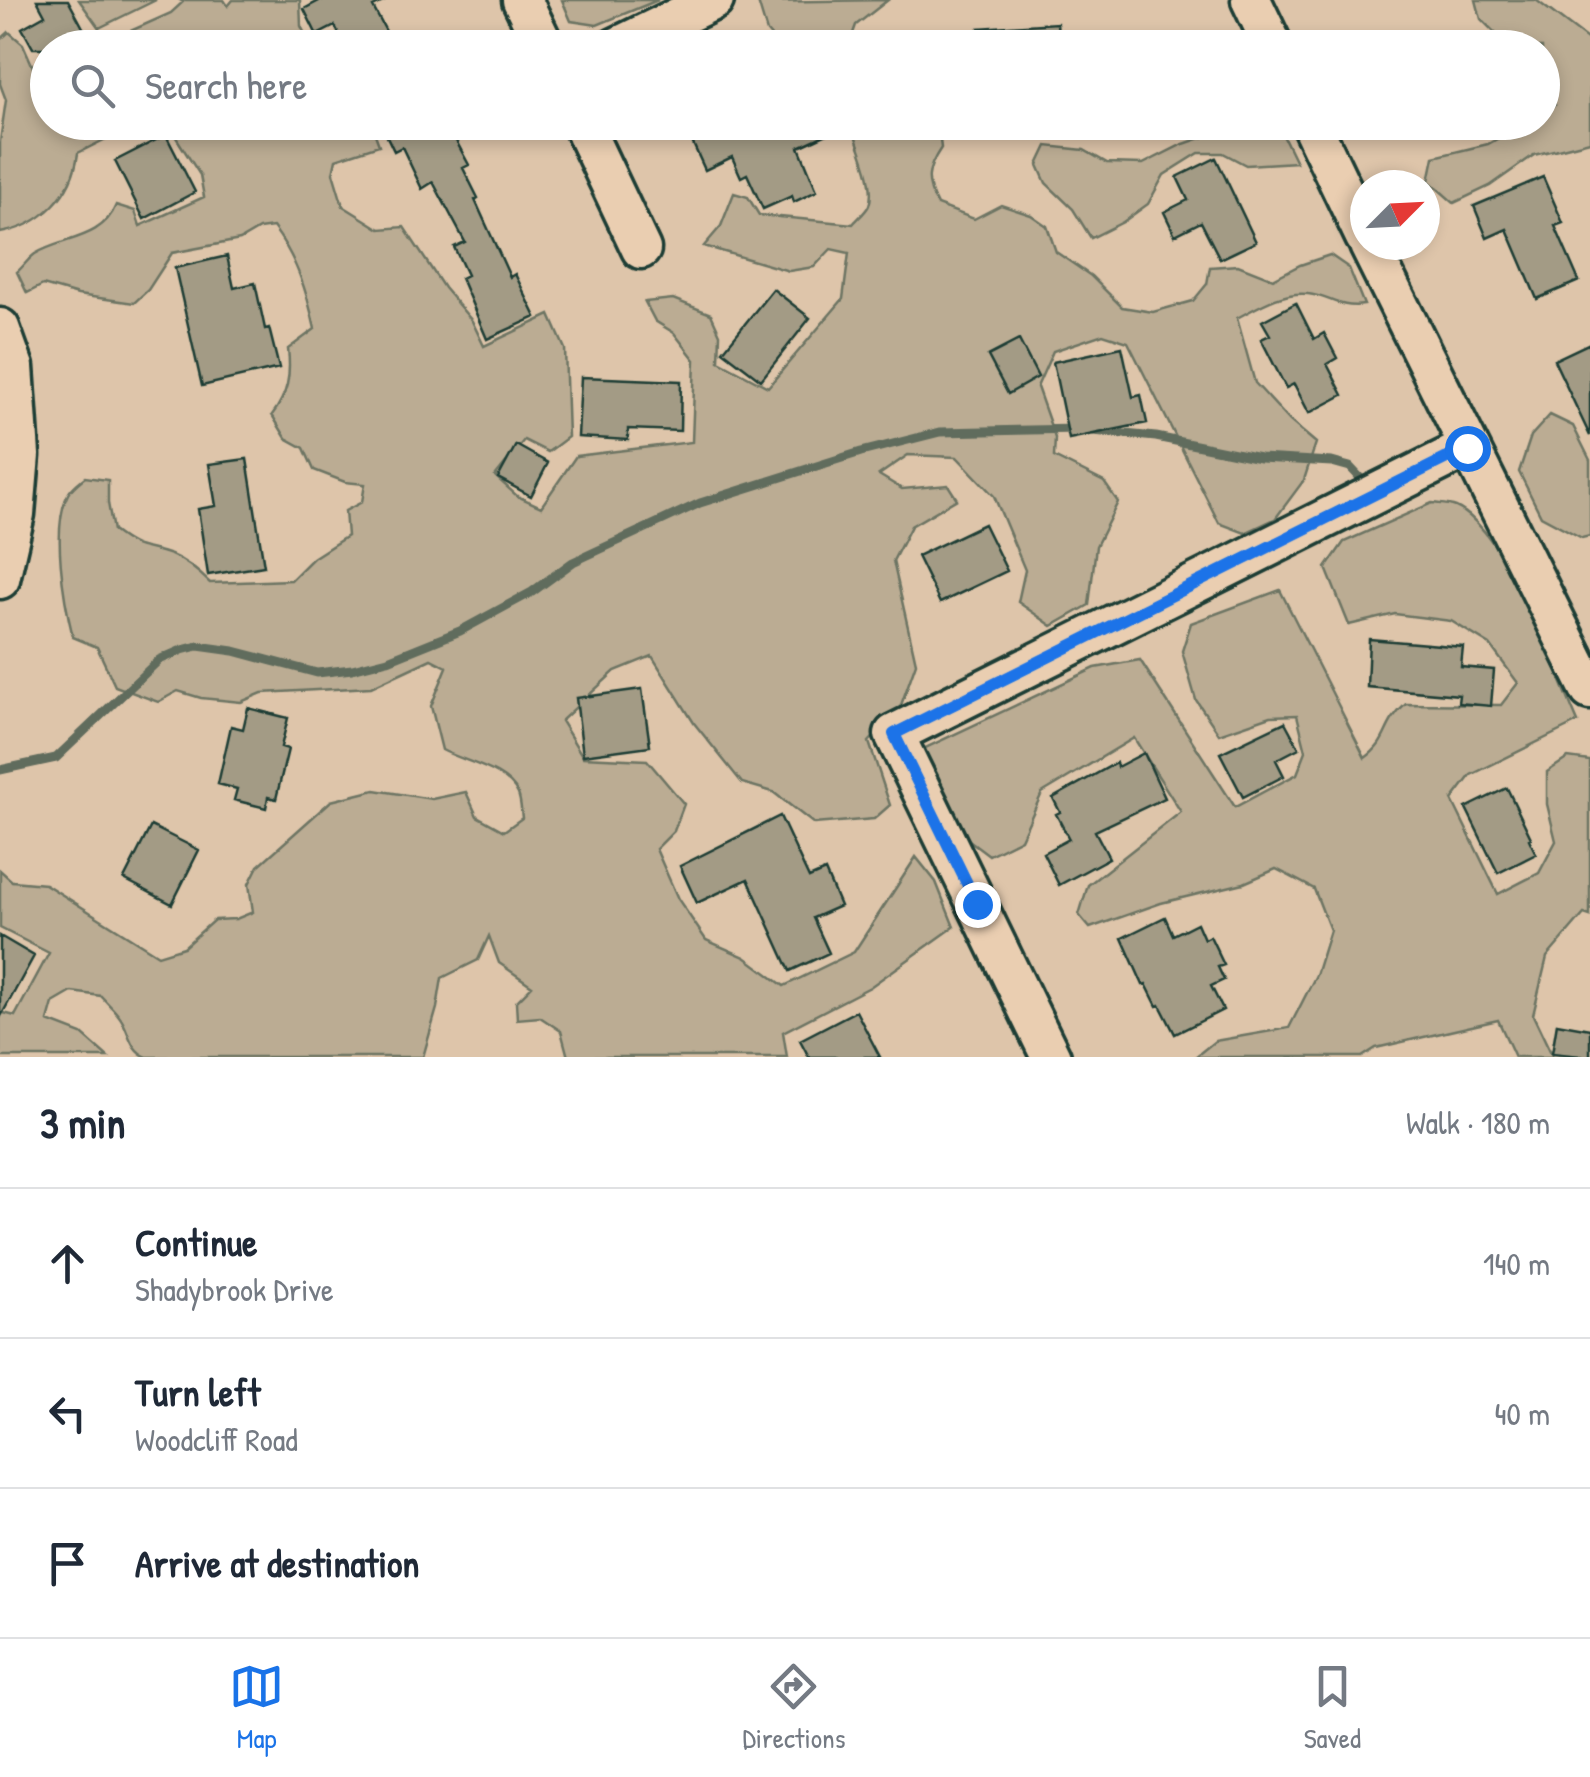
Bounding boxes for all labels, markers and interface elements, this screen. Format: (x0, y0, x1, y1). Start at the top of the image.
search box (30, 30, 1560, 140)
icon: search (65, 58, 120, 113)
text: Search here (145, 59, 307, 111)
north arrow (1350, 170, 1440, 260)
route start (1445, 426, 1491, 472)
route end (955, 882, 1001, 928)
text: 3 min (40, 1094, 125, 1151)
text: Walk · 180 m (1406, 1101, 1550, 1144)
text: Continue (135, 1216, 257, 1268)
icon: ahead (40, 1236, 95, 1291)
text: 140 m (1483, 1242, 1550, 1285)
text: Shadybrook Drive (135, 1268, 334, 1311)
text: Turn left (135, 1366, 260, 1418)
icon: left (40, 1386, 95, 1441)
text: 40 m (1495, 1392, 1550, 1435)
text: Woodcliff Road (135, 1418, 298, 1461)
icon: arrive (40, 1536, 95, 1591)
text: Arrive at destination (135, 1537, 419, 1589)
tab: Map (229, 1659, 284, 1757)
tab: Directions (742, 1659, 845, 1757)
tab: Saved (1304, 1659, 1361, 1757)

